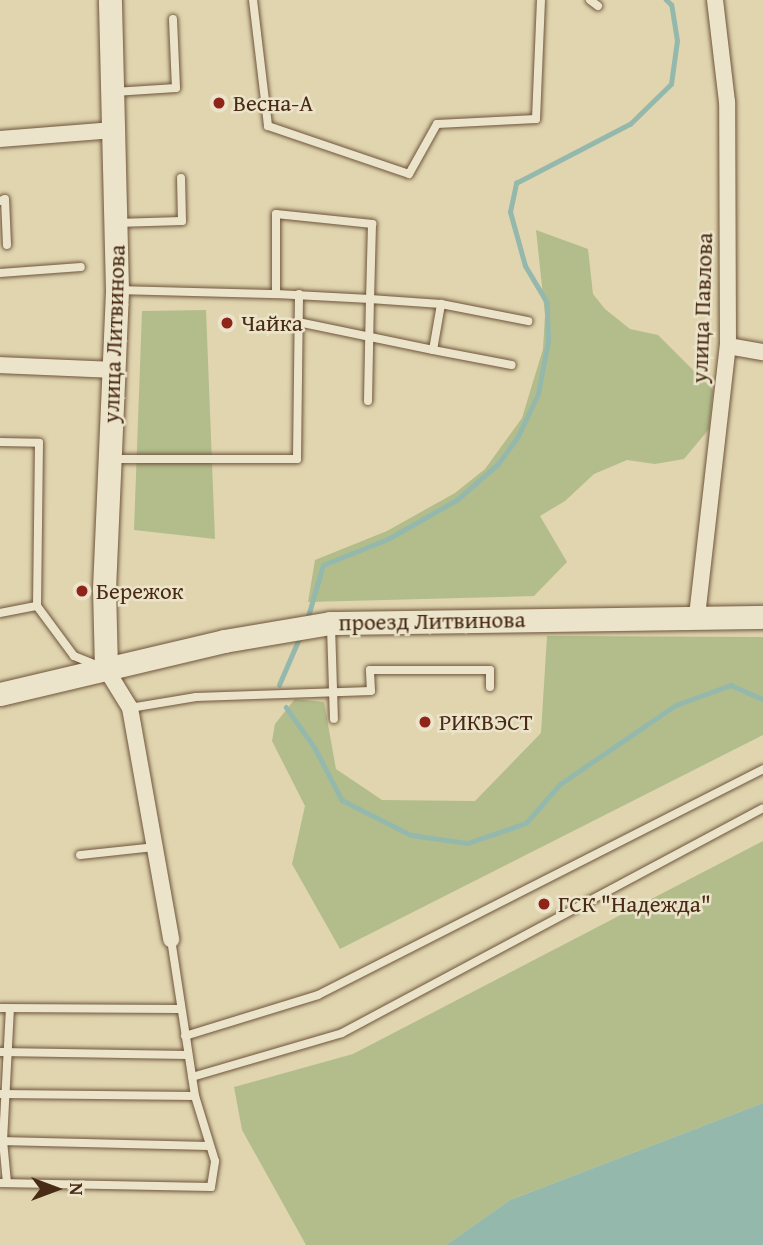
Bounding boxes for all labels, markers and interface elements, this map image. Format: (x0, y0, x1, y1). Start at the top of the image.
place label: Весна-А (233, 89, 313, 117)
marker: Весна-А (211, 95, 227, 111)
street label: улица Павлова (686, 232, 718, 384)
street label: улица Литвинова (97, 244, 131, 424)
place label: Чайка (241, 309, 303, 337)
marker: Чайка (219, 315, 235, 331)
place label: Бережок (96, 577, 184, 605)
marker: Бережок (74, 583, 90, 599)
street label: проезд Литвинова (338, 606, 526, 636)
place label: РИКВЭСТ (439, 708, 533, 736)
marker: РИКВЭСТ (417, 714, 433, 730)
place label: ГСК "Надежда" (558, 890, 711, 918)
marker: ГСК "Надежда" (536, 896, 552, 912)
north arrow (21, 1154, 91, 1224)
text: N (63, 1183, 91, 1195)

